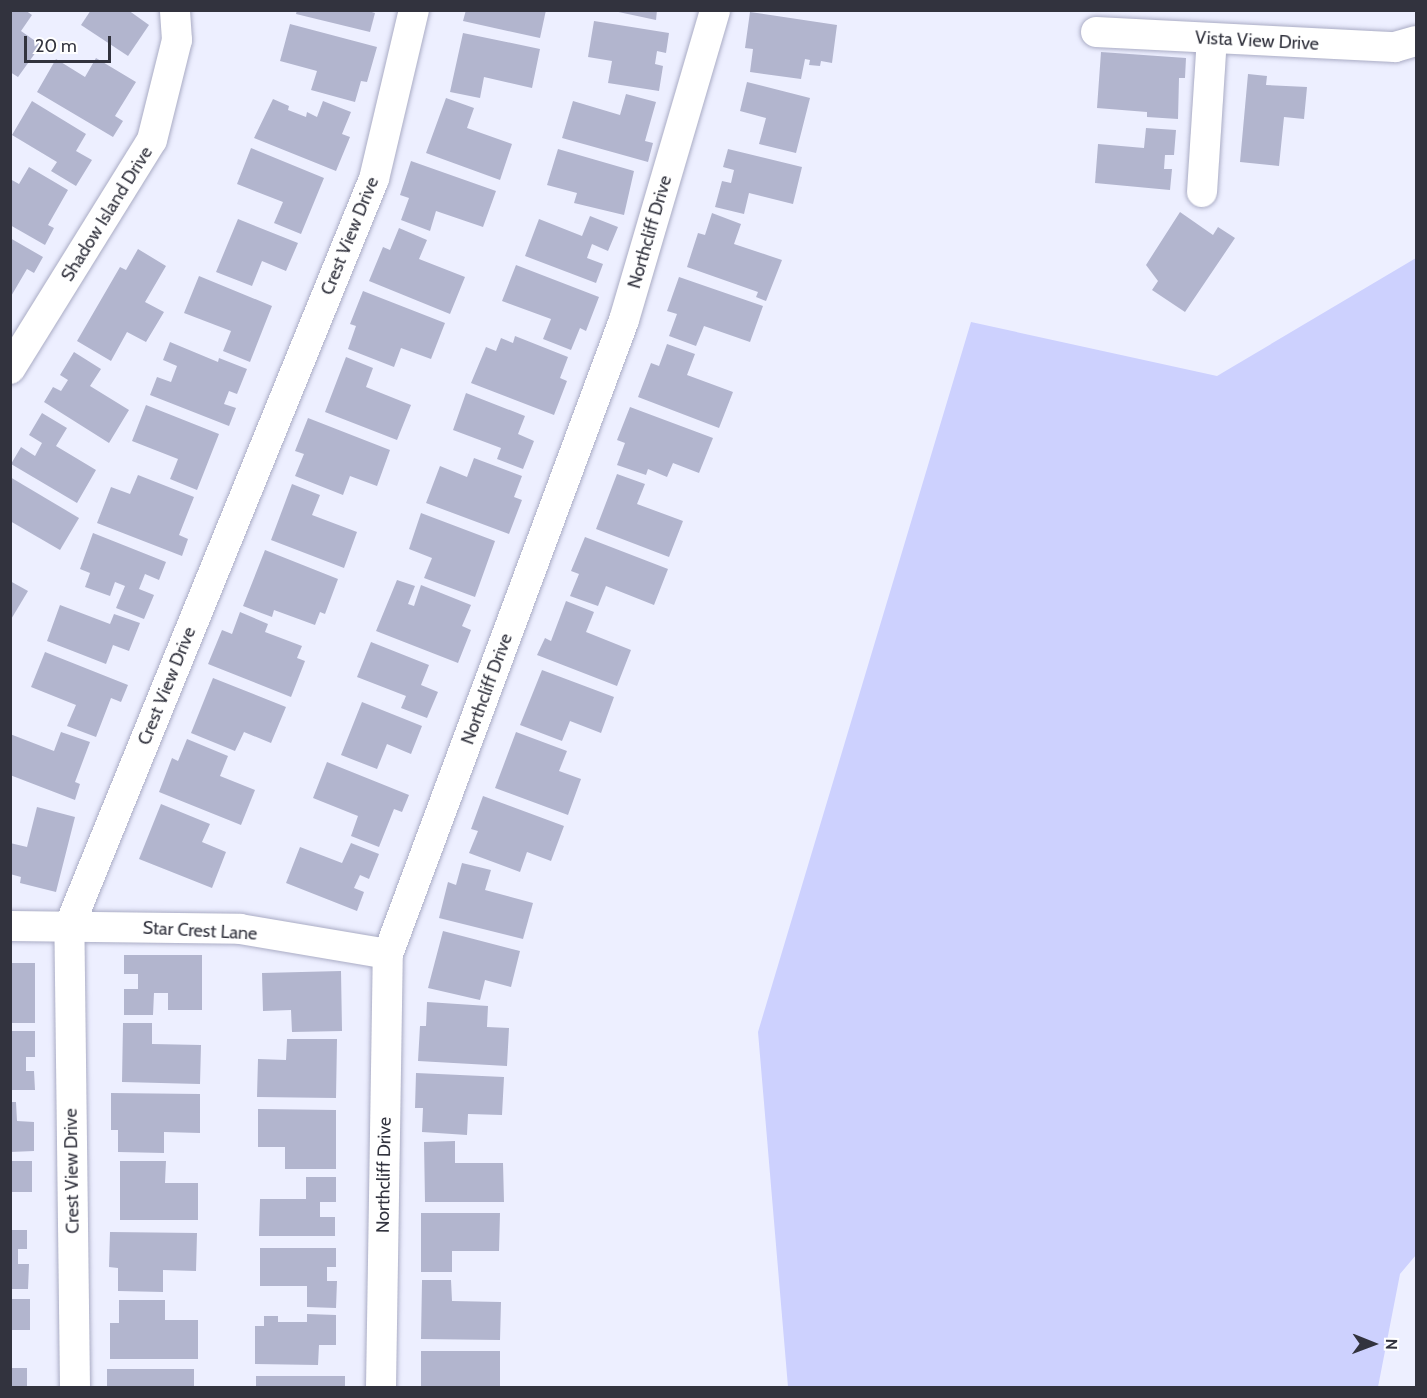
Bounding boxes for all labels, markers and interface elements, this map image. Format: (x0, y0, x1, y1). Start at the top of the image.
scale bar (27, 24, 114, 62)
street label: Vista View Drive (1194, 27, 1320, 55)
text: 20 m (35, 35, 77, 57)
street label: Shadow Island Drive (57, 143, 157, 285)
street label: Northcliff Drive (624, 173, 676, 291)
street label: Crest View Drive (316, 174, 384, 298)
street label: Crest View Drive (133, 624, 201, 748)
street label: Northcliff Drive (457, 631, 517, 747)
street label: Star Crest Lane (142, 917, 258, 945)
street label: Crest View Drive (60, 1108, 84, 1234)
street label: Northcliff Drive (372, 1117, 396, 1233)
north arrow (1343, 1314, 1403, 1374)
text: N (1382, 1339, 1401, 1350)

